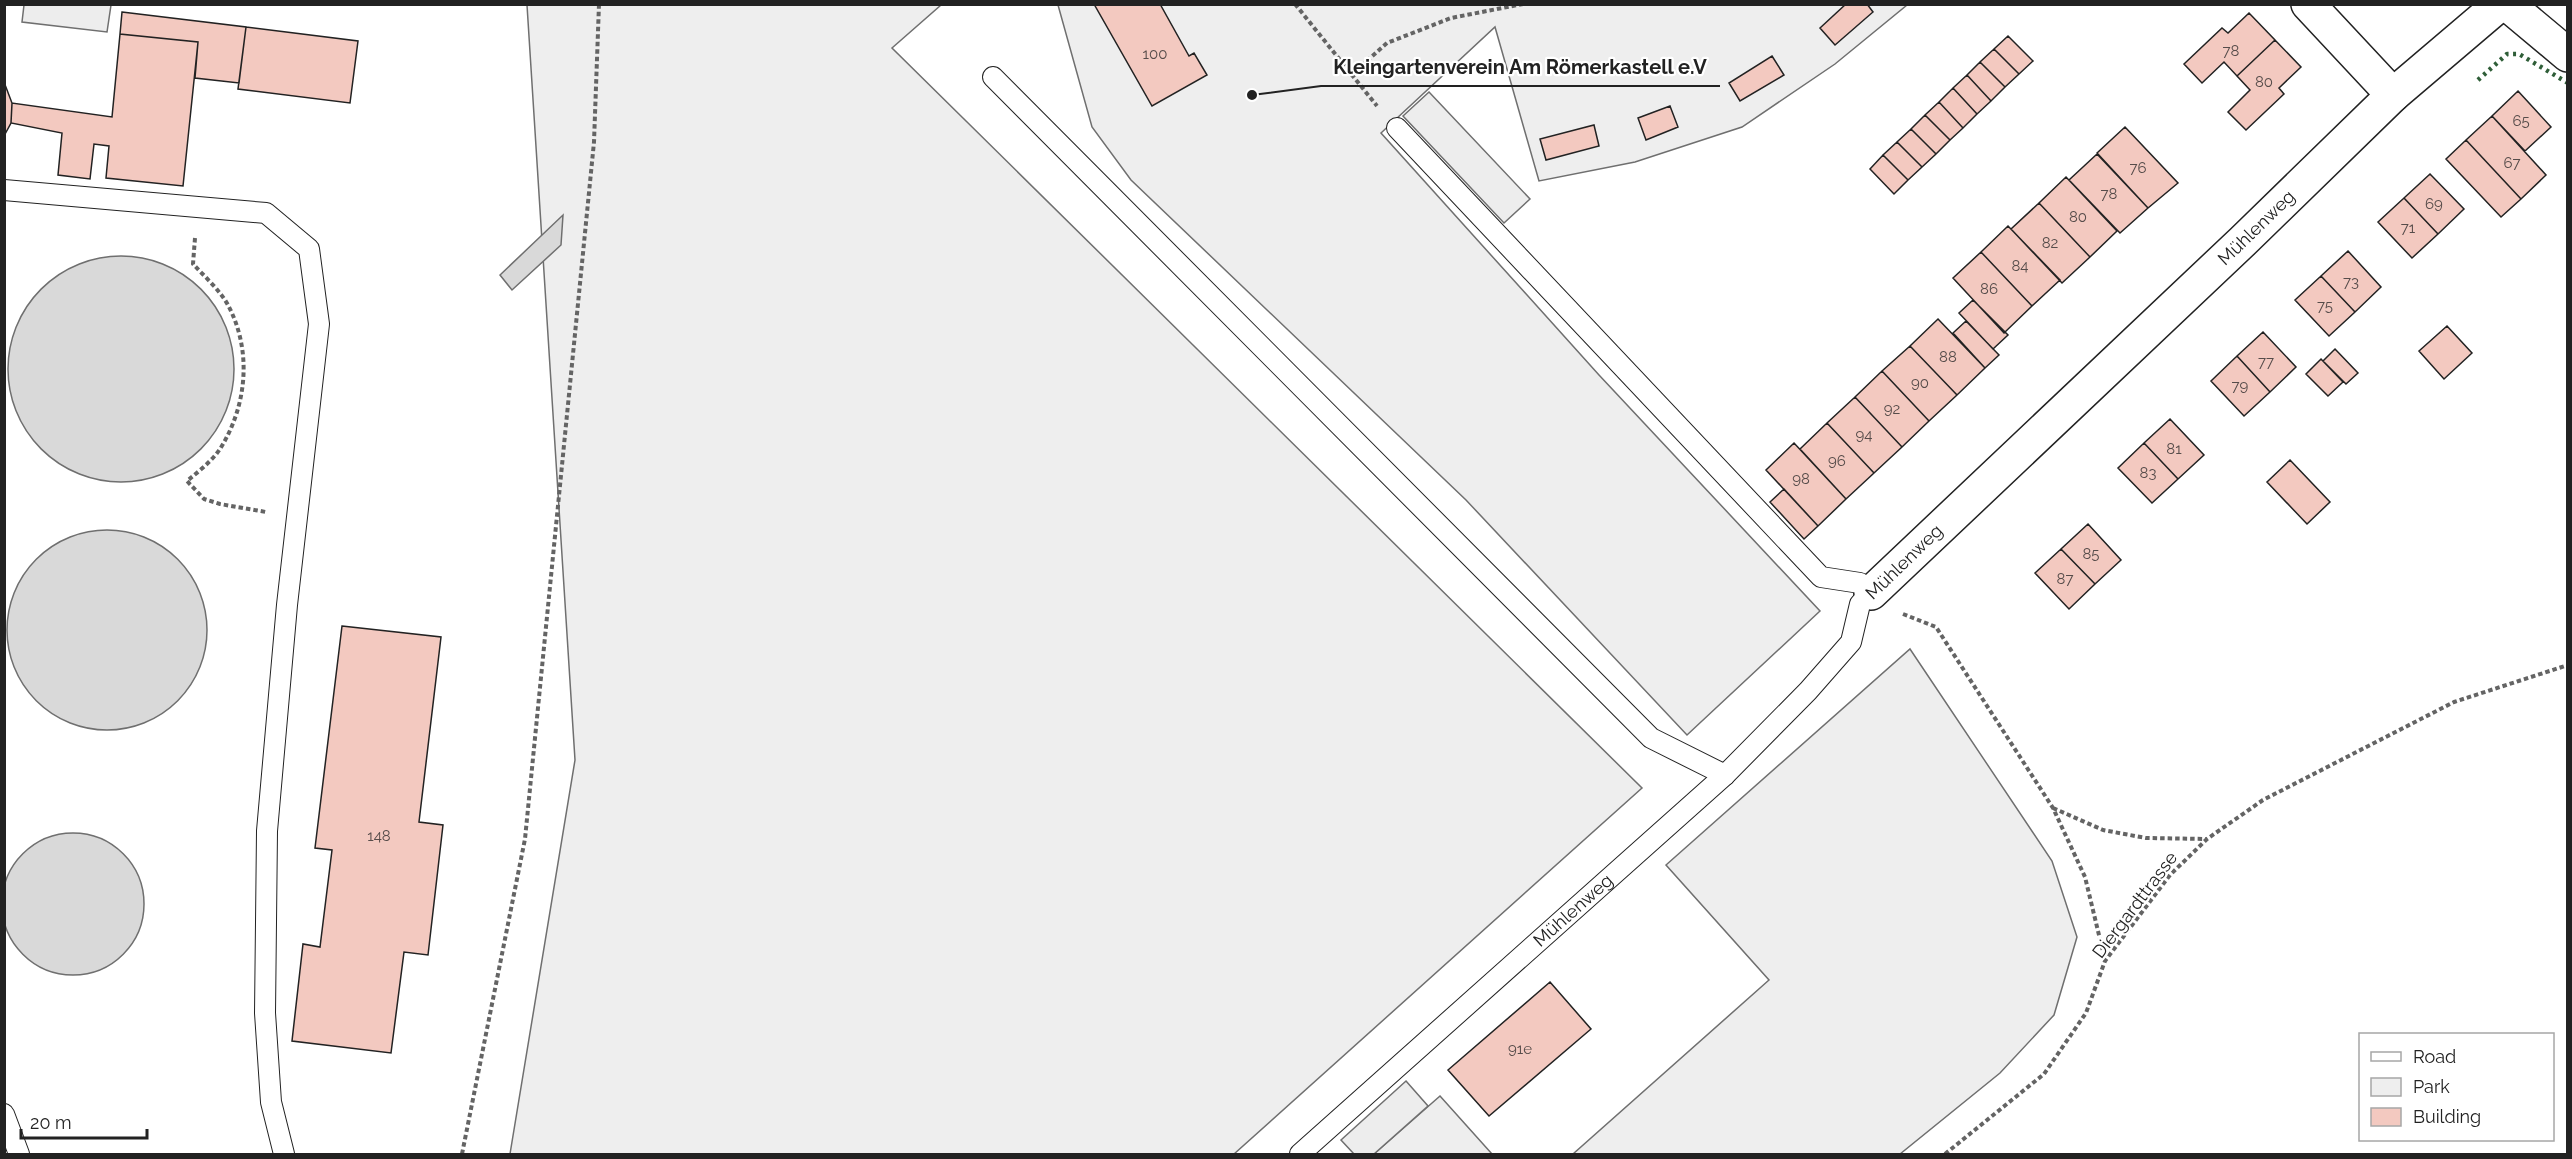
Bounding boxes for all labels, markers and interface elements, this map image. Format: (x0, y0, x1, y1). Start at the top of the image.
house number: 78 (2223, 42, 2240, 60)
house number: 100 (1143, 45, 1167, 63)
callout: Kleingartenverein Am Römerkastell e.V (1321, 48, 1720, 86)
text: Kleingartenverein Am Römerkastell e.V (1333, 55, 1707, 79)
house number: 80 (2255, 73, 2273, 91)
house number: 65 (2512, 112, 2530, 130)
house number: 67 (2503, 154, 2521, 172)
house number: 76 (2129, 159, 2147, 177)
house number: 78 (2101, 185, 2118, 203)
street label: Mühlenweg (2213, 186, 2299, 269)
house number: 69 (2425, 195, 2443, 213)
house number: 80 (2069, 208, 2087, 226)
house number: 71 (2401, 219, 2416, 237)
house number: 82 (2042, 234, 2059, 252)
house number: 84 (2011, 257, 2029, 275)
house number: 73 (2343, 273, 2359, 291)
house number: 86 (1980, 280, 1998, 298)
house number: 75 (2317, 297, 2333, 315)
house number: 88 (1939, 348, 1957, 366)
house number: 77 (2258, 353, 2274, 371)
house number: 90 (1911, 374, 1929, 392)
house number: 79 (2232, 377, 2249, 395)
house number: 92 (1884, 400, 1900, 418)
house number: 94 (1856, 426, 1872, 444)
house number: 81 (2166, 440, 2182, 458)
house number: 96 (1828, 452, 1846, 470)
house number: 83 (2140, 464, 2156, 482)
house number: 98 (1792, 470, 1810, 488)
street label: Mühlenweg (1861, 520, 1946, 603)
house number: 85 (2082, 545, 2100, 563)
house number: 87 (2057, 570, 2073, 588)
house number: 148 (367, 827, 391, 845)
street label: Diergardttrasse (2088, 847, 2182, 962)
street label: Mühlenweg (1529, 869, 1617, 951)
legend (2359, 1033, 2554, 1141)
house number: 91e (1508, 1040, 1532, 1058)
text: Road (2413, 1046, 2456, 1067)
text: Park (2413, 1076, 2450, 1097)
scale bar (21, 1102, 147, 1140)
text: Building (2413, 1106, 2481, 1127)
text: 20 m (30, 1112, 72, 1133)

